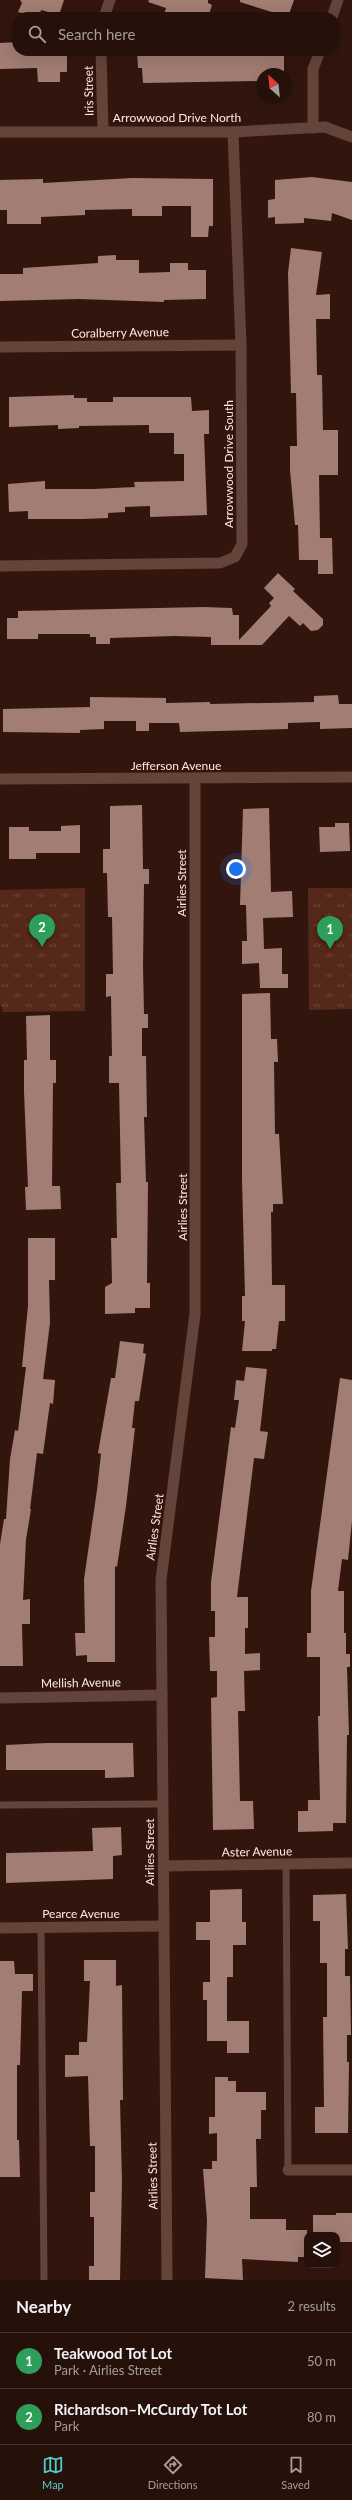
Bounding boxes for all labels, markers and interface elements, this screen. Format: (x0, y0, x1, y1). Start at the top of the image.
search box (12, 12, 340, 56)
icon: search (26, 23, 48, 45)
text: Search here (58, 25, 135, 43)
street label: Iris Street (81, 65, 96, 116)
north arrow (256, 68, 292, 104)
street label: Arrowwood Drive North (113, 110, 241, 125)
street label: Coralberry Avenue (71, 324, 169, 341)
street label: Arrowwood Drive South (221, 400, 236, 528)
street label: Jefferson Avenue (131, 758, 221, 773)
street label: Airlies Street (174, 849, 189, 917)
your location (226, 859, 246, 879)
pin: 2 (29, 914, 55, 947)
pin: 1 (317, 916, 343, 949)
street label: Airlies Street (175, 1173, 190, 1241)
street label: Airlies Street (142, 1492, 167, 1561)
street label: Mellish Avenue (41, 1674, 121, 1691)
street label: Airlies Street (142, 1818, 157, 1886)
street label: Aster Avenue (222, 1843, 292, 1860)
street label: Pearce Avenue (42, 1906, 120, 1921)
street label: Airlies Street (144, 2142, 161, 2210)
map controls (304, 2232, 340, 2268)
button: layers (304, 2232, 340, 2268)
text: Nearby (16, 2296, 71, 2317)
text: 2 results (288, 2298, 336, 2314)
text: Teakwood Tot Lot (54, 2344, 172, 2362)
text: 1 (25, 2353, 33, 2369)
text: 50 m (307, 2353, 336, 2369)
text: Park · Airlies Street (54, 2362, 162, 2378)
text: Richardson–McCurdy Tot Lot (54, 2400, 247, 2418)
text: 2 (25, 2409, 33, 2425)
text: 80 m (307, 2409, 336, 2425)
text: Park (54, 2418, 79, 2434)
tab: Map (42, 2454, 64, 2491)
tab: Directions (148, 2454, 197, 2491)
tab: Saved (281, 2454, 310, 2491)

